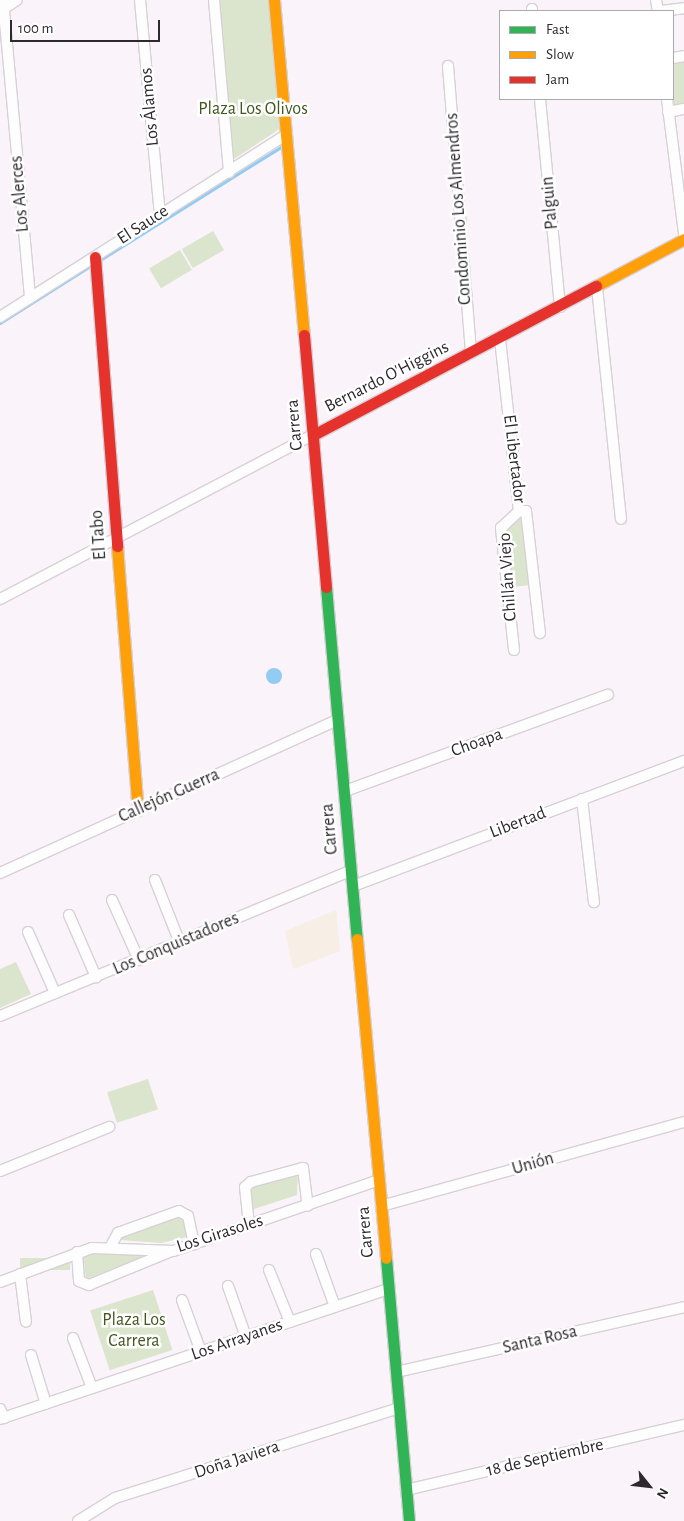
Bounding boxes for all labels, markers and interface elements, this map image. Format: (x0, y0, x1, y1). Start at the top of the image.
scale bar (12, 10, 162, 42)
legend (499, 10, 674, 100)
text: 100 m (18, 21, 53, 36)
text: Fast (546, 22, 569, 37)
text: Slow (546, 47, 574, 62)
street label: Los Álamos (136, 67, 164, 147)
text: Jam (546, 72, 569, 87)
park label: Plaza Los Olivos (198, 98, 308, 120)
street label: Condominio Los Almendros (442, 112, 476, 306)
street label: Los Alerces (6, 155, 34, 233)
street label: Palguin (537, 176, 563, 230)
street label: El Sauce (113, 200, 173, 250)
street label: Bernardo O'Higgins (321, 336, 453, 418)
street label: Carrera (282, 398, 308, 452)
street label: El Libertador (498, 413, 530, 505)
street label: El Tabo (86, 509, 112, 561)
street label: Chillán Viejo (494, 532, 522, 622)
street label: Choapa (448, 724, 506, 762)
street label: Callejón Guerra (115, 764, 223, 828)
street label: Carrera (317, 802, 343, 856)
street label: Libertad (487, 802, 549, 844)
street label: Los Conquistadores (110, 908, 242, 980)
street label: Unión (510, 1148, 556, 1180)
street label: Carrera (353, 1205, 379, 1259)
street label: Los Girasoles (174, 1210, 266, 1258)
park label: Plaza Los Carrera (102, 1310, 166, 1352)
street label: Los Arrayanes (188, 1314, 286, 1366)
street label: Santa Rosa (501, 1321, 579, 1359)
street label: 18 de Septiembre (484, 1434, 606, 1482)
street label: Doña Javiera (192, 1436, 282, 1484)
north arrow (624, 1461, 674, 1511)
text: N (654, 1486, 671, 1501)

